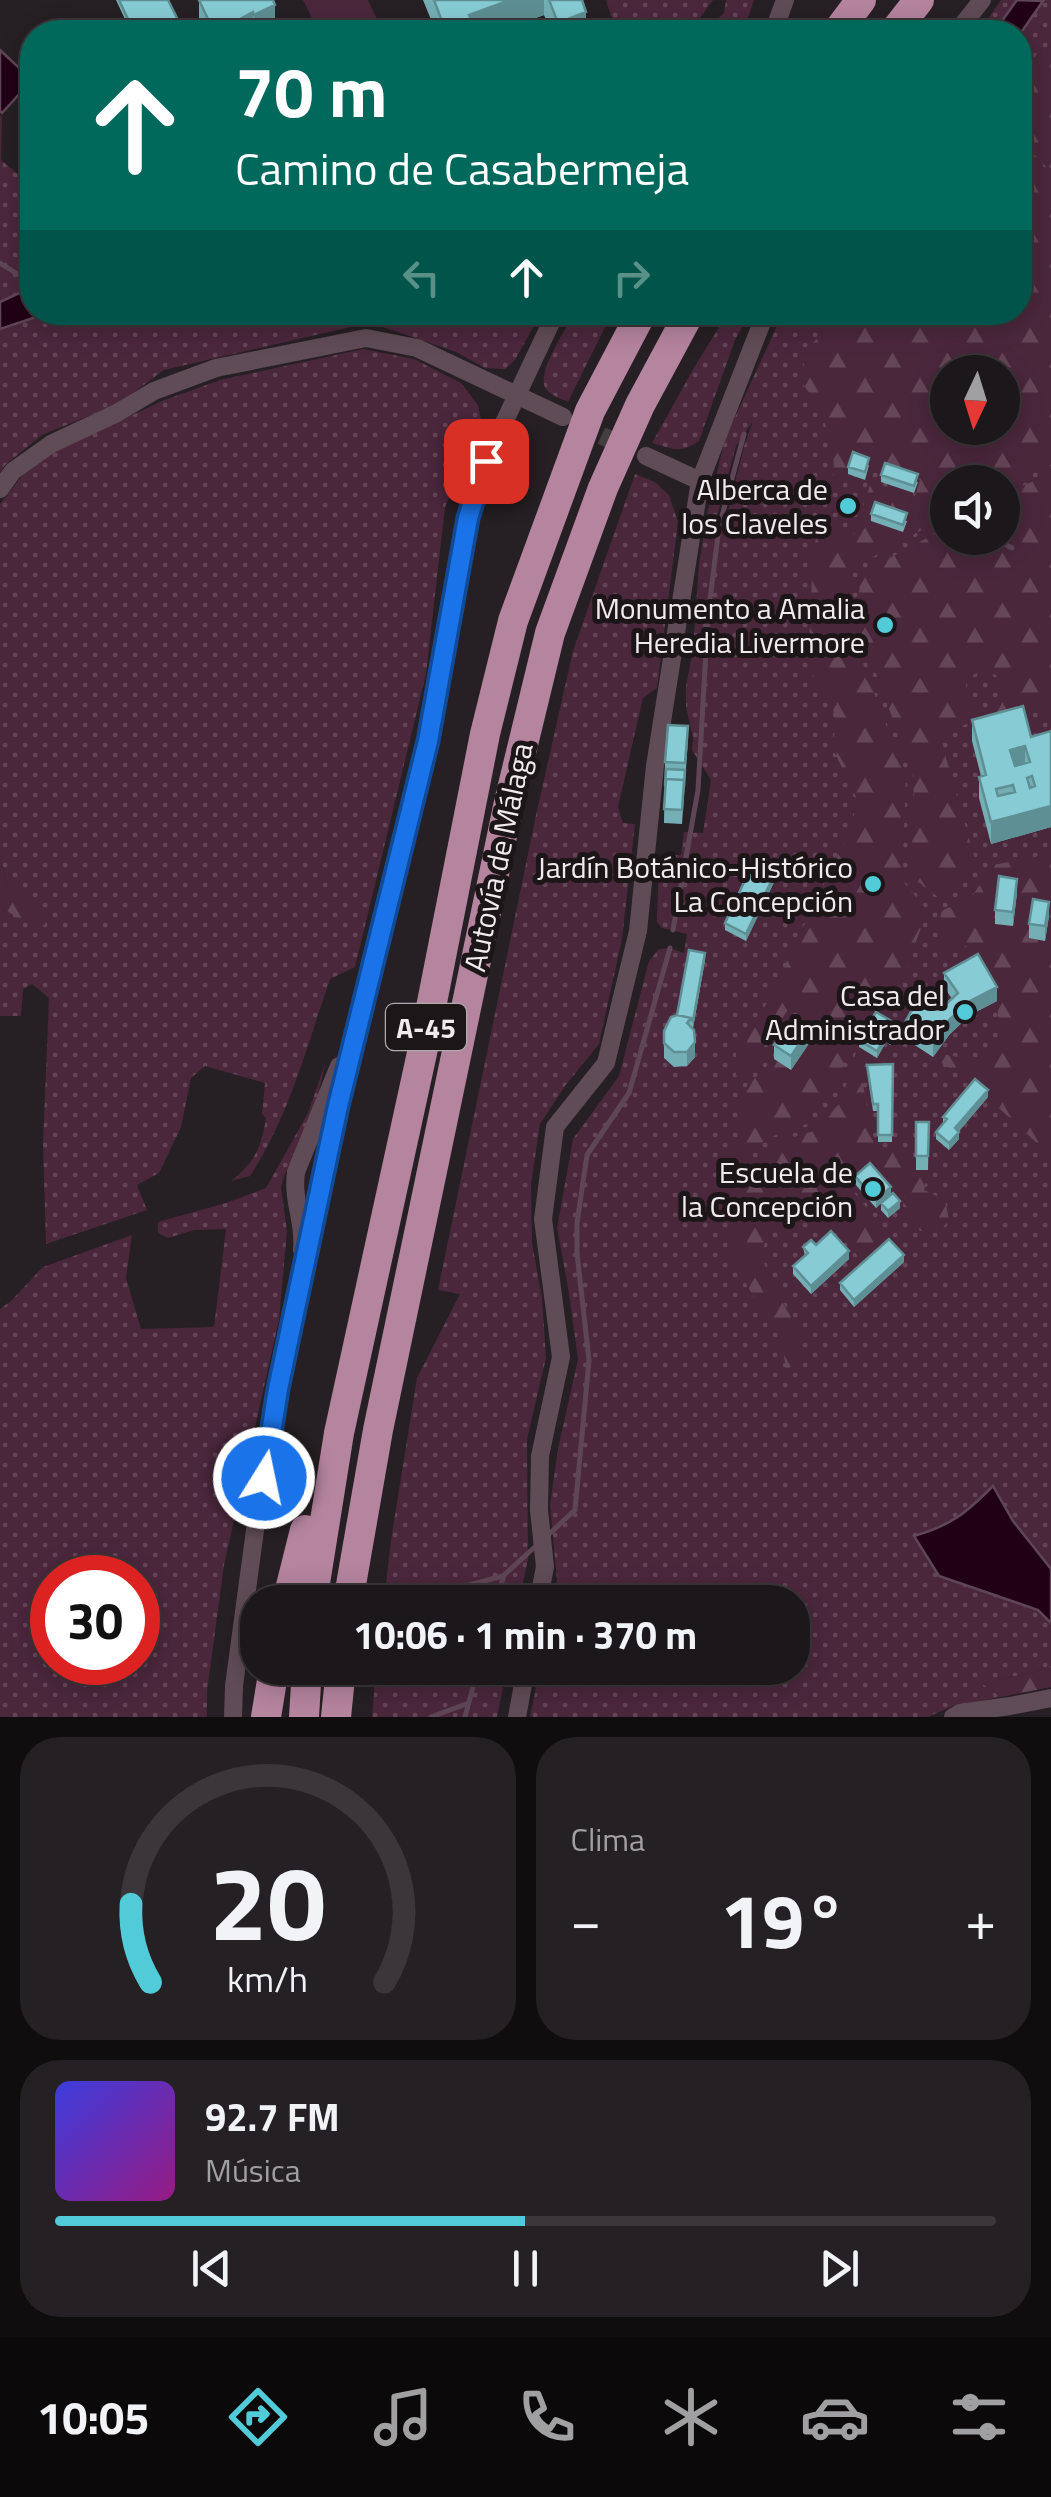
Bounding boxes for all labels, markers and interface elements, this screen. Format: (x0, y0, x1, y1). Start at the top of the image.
text: 70 m (235, 38, 388, 144)
icon: ahead (70, 60, 200, 190)
text: Camino de Casabermeja (235, 134, 689, 202)
icon: left (394, 250, 449, 305)
icon: ahead (499, 250, 554, 305)
icon: right (604, 250, 659, 305)
north arrow (930, 355, 1020, 445)
map controls (930, 355, 1020, 555)
pin (444, 419, 529, 504)
icon: arrive (459, 434, 514, 489)
button: sound (930, 465, 1020, 555)
place label: Alberca de los Claveles (681, 466, 828, 546)
marker: Alberca de los Claveles (837, 495, 859, 517)
place label: Monumento a Amalia Heredia Livermore (595, 585, 865, 665)
marker: Monumento a Amalia Heredia Livermore (874, 614, 896, 636)
street label: Autovía de Málaga (451, 738, 545, 976)
place label: Jardín Botánico-Histórico La Concepción (537, 844, 853, 924)
marker: Jardín Botánico-Histórico La Concepción (862, 873, 884, 895)
place label: Casa del Administrador (765, 972, 945, 1052)
marker: Casa del Administrador (954, 1001, 976, 1023)
road number: A-45 (386, 1004, 466, 1050)
place label: Escuela de la Concepción (681, 1149, 853, 1229)
marker: Escuela de la Concepción (862, 1178, 884, 1200)
position arrow (212, 1426, 316, 1530)
speed limit sign: 30 (30, 1555, 160, 1685)
text: 10:06 · 1 min · 370 m (353, 1606, 697, 1664)
text: Clima (571, 1815, 645, 1863)
text: 20 (210, 1822, 326, 1980)
text: 19° (720, 1863, 846, 1977)
text: − (571, 1878, 601, 1961)
text: + (965, 1878, 996, 1961)
text: km/h (227, 1951, 308, 2006)
text: 92.7 FM (205, 2088, 340, 2146)
text: Música (205, 2146, 301, 2194)
icon: previous (184, 2241, 239, 2296)
icon: pause (498, 2241, 553, 2296)
icon: next (812, 2241, 867, 2296)
icon: directions (223, 2382, 293, 2452)
icon: music (368, 2382, 438, 2452)
icon: phone (512, 2382, 582, 2452)
icon: climate (656, 2382, 726, 2452)
icon: car (800, 2382, 870, 2452)
icon: filters (944, 2382, 1014, 2452)
text: 10:05 (37, 2383, 149, 2451)

